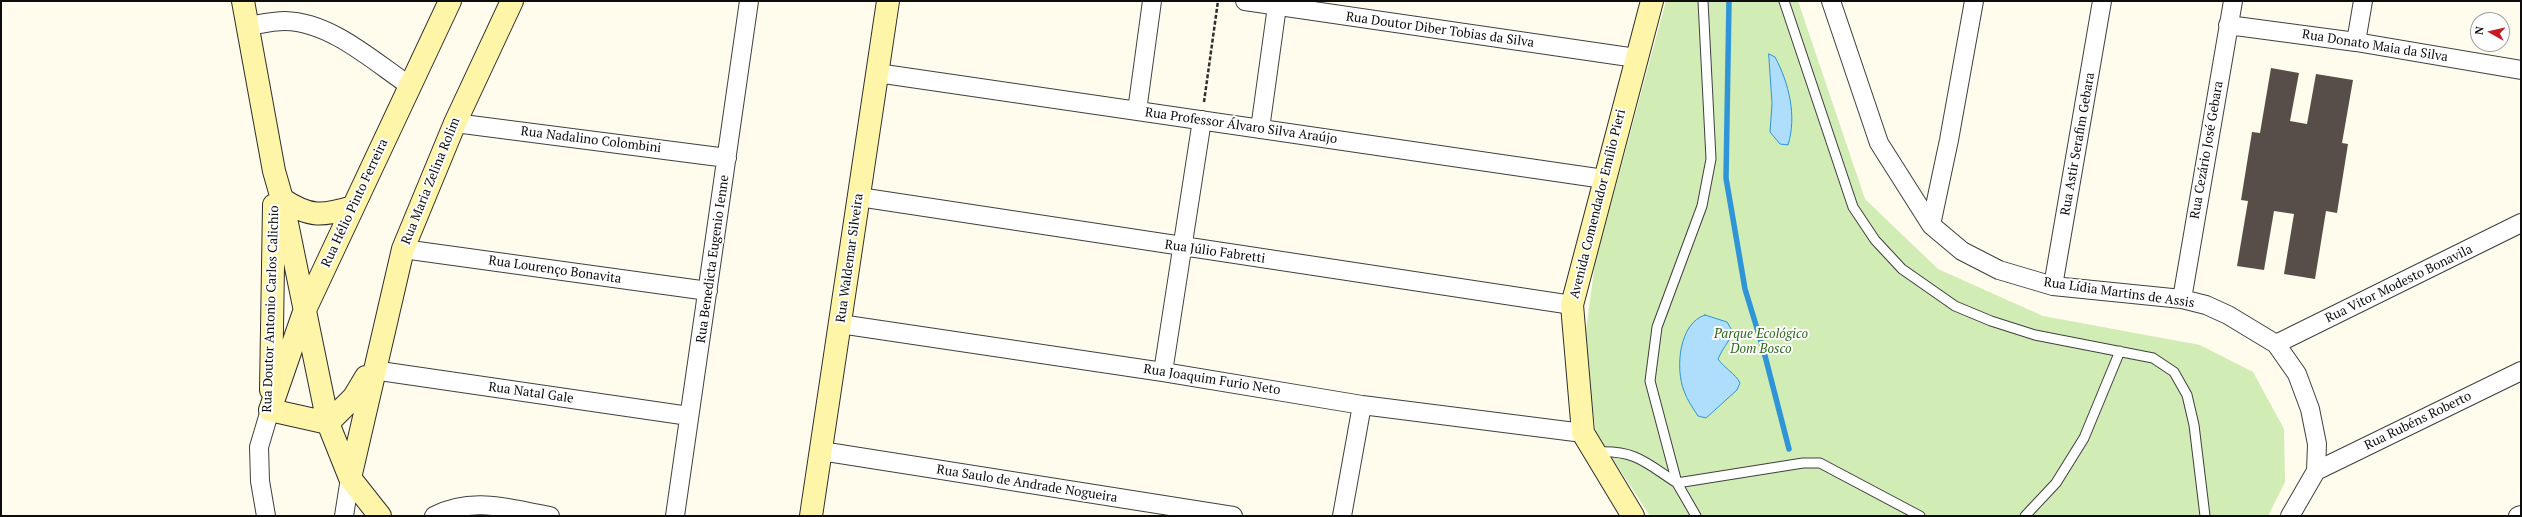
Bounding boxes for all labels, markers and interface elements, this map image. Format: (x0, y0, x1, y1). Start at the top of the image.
street label: Rua Doutor Diber Tobias da Silva (1345, 9, 1535, 51)
north arrow (2470, 12, 2510, 52)
text: N (2472, 25, 2487, 36)
street label: Rua Donato Maia da Silva (2301, 27, 2449, 65)
street label: Rua Astir Serafim Gebara (2058, 71, 2098, 217)
street label: Rua Cezário José Gebara (2187, 80, 2227, 220)
street label: Rua Professor Álvaro Silva Araújo (1144, 105, 1338, 147)
street label: Avenida Comendador Emílio Pieri (1567, 108, 1629, 300)
street label: Rua Maria Zelina Rolim (398, 115, 464, 247)
street label: Rua Nadalino Colombini (520, 124, 662, 156)
street label: Rua Hélio Pinto Ferreira (318, 136, 392, 270)
street label: Rua Benedicta Eugenio Ienne (693, 174, 733, 344)
street label: Rua Waldemar Silveira (833, 193, 867, 323)
street label: Rua Doutor Antonio Carlos Calichio (260, 205, 282, 413)
street label: Rua Júlio Fabretti (1164, 237, 1266, 267)
street label: Rua Vitor Modesto Bonavila (2323, 242, 2475, 326)
street label: Rua Lourenço Bonavita (488, 253, 622, 287)
street label: Rua Lídia Martins de Assis (2043, 275, 2195, 311)
park label: Parque Ecológico Dom Bosco (1714, 326, 1808, 357)
street label: Rua Joaquim Furio Neto (1142, 361, 1282, 399)
street label: Rua Natal Gale (487, 379, 575, 407)
street label: Rua Rubéns Roberto (2362, 388, 2474, 454)
street label: Rua Saulo de Andrade Nogueira (935, 462, 1119, 506)

